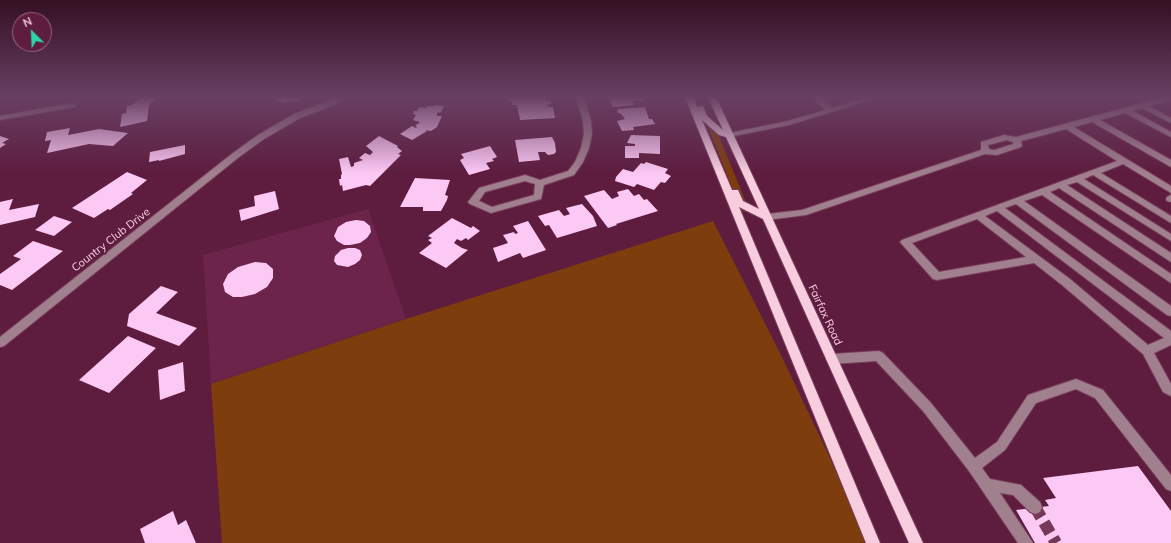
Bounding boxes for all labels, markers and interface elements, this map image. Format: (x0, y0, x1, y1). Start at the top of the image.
north arrow (12, 12, 52, 52)
text: N (21, 14, 34, 30)
street label: Country Club Drive (69, 205, 153, 275)
street label: Fairfax Road (805, 283, 845, 347)

